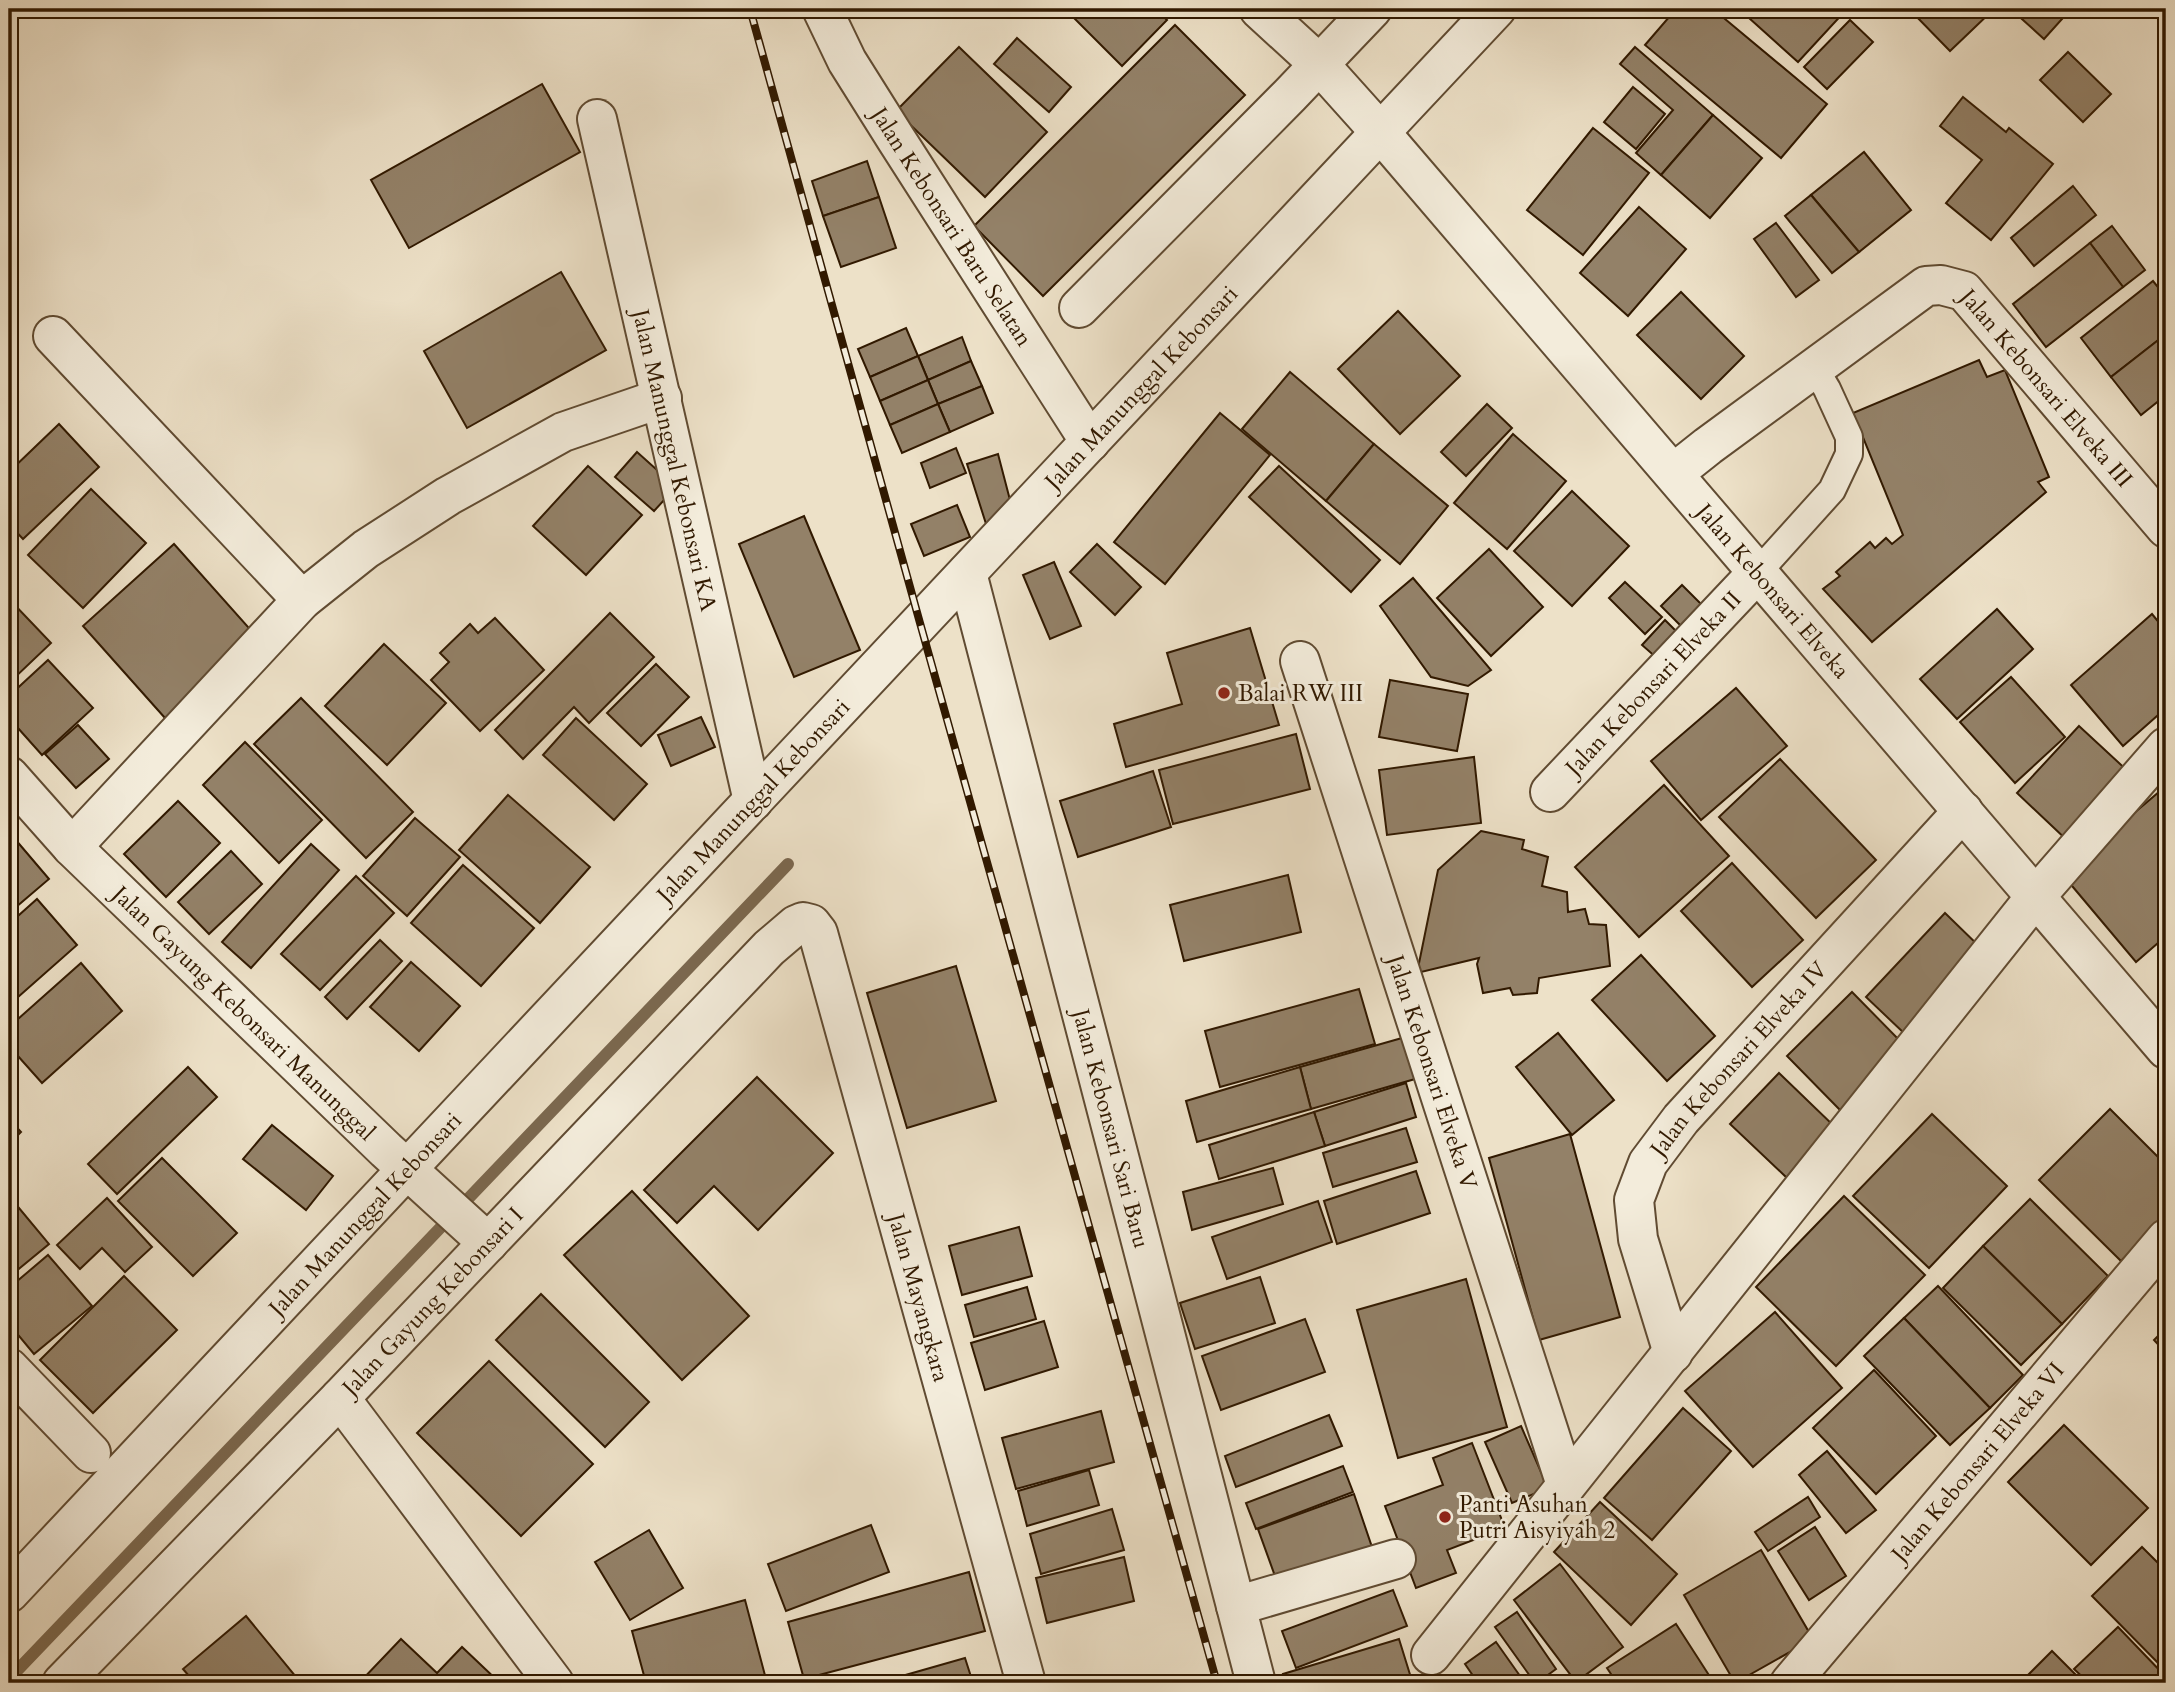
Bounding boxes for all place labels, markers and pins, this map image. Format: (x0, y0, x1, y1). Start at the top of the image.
place label: Balai RW III (1238, 678, 1363, 709)
marker: Balai RW III (1216, 685, 1232, 701)
place label: Panti Asuhan Putri Aisyiyah 2 (1459, 1489, 1615, 1546)
marker: Panti Asuhan Putri Aisyiyah 2 (1437, 1509, 1453, 1525)

